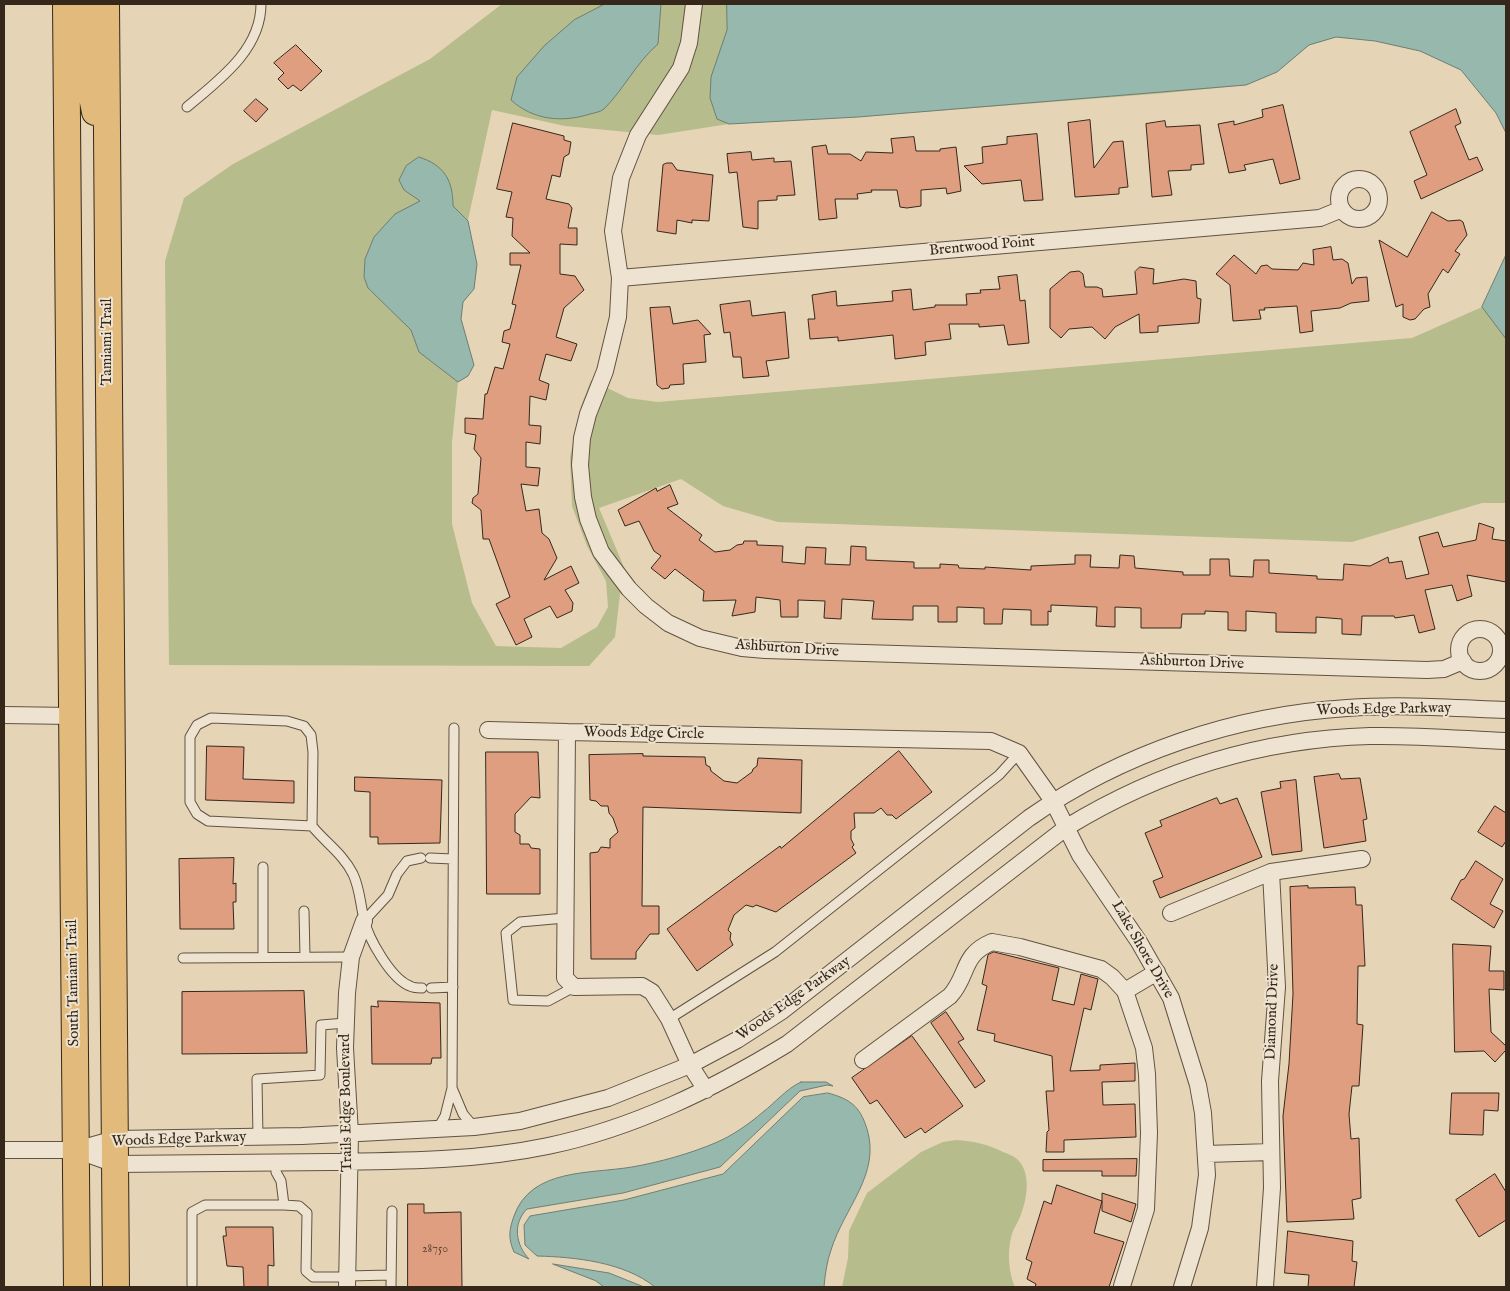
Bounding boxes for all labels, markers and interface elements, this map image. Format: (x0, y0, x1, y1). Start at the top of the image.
street label: Brentwood Point (928, 233, 1036, 261)
street label: Tamiami Trail (99, 298, 117, 386)
street label: Ashburton Drive (735, 636, 839, 662)
street label: Ashburton Drive (1140, 652, 1244, 674)
street label: Woods Edge Parkway (1316, 700, 1452, 720)
street label: Woods Edge Circle (584, 724, 704, 744)
street label: Lake Shore Drive (1107, 898, 1177, 1002)
street label: South Tamiami Trail (64, 919, 84, 1047)
street label: Woods Edge Parkway (734, 953, 854, 1045)
street label: Diamond Drive (1262, 964, 1284, 1060)
street label: Trails Edge Boulevard (337, 1034, 357, 1172)
street label: Woods Edge Parkway (111, 1129, 247, 1151)
house number: 28750 (422, 1243, 448, 1257)

